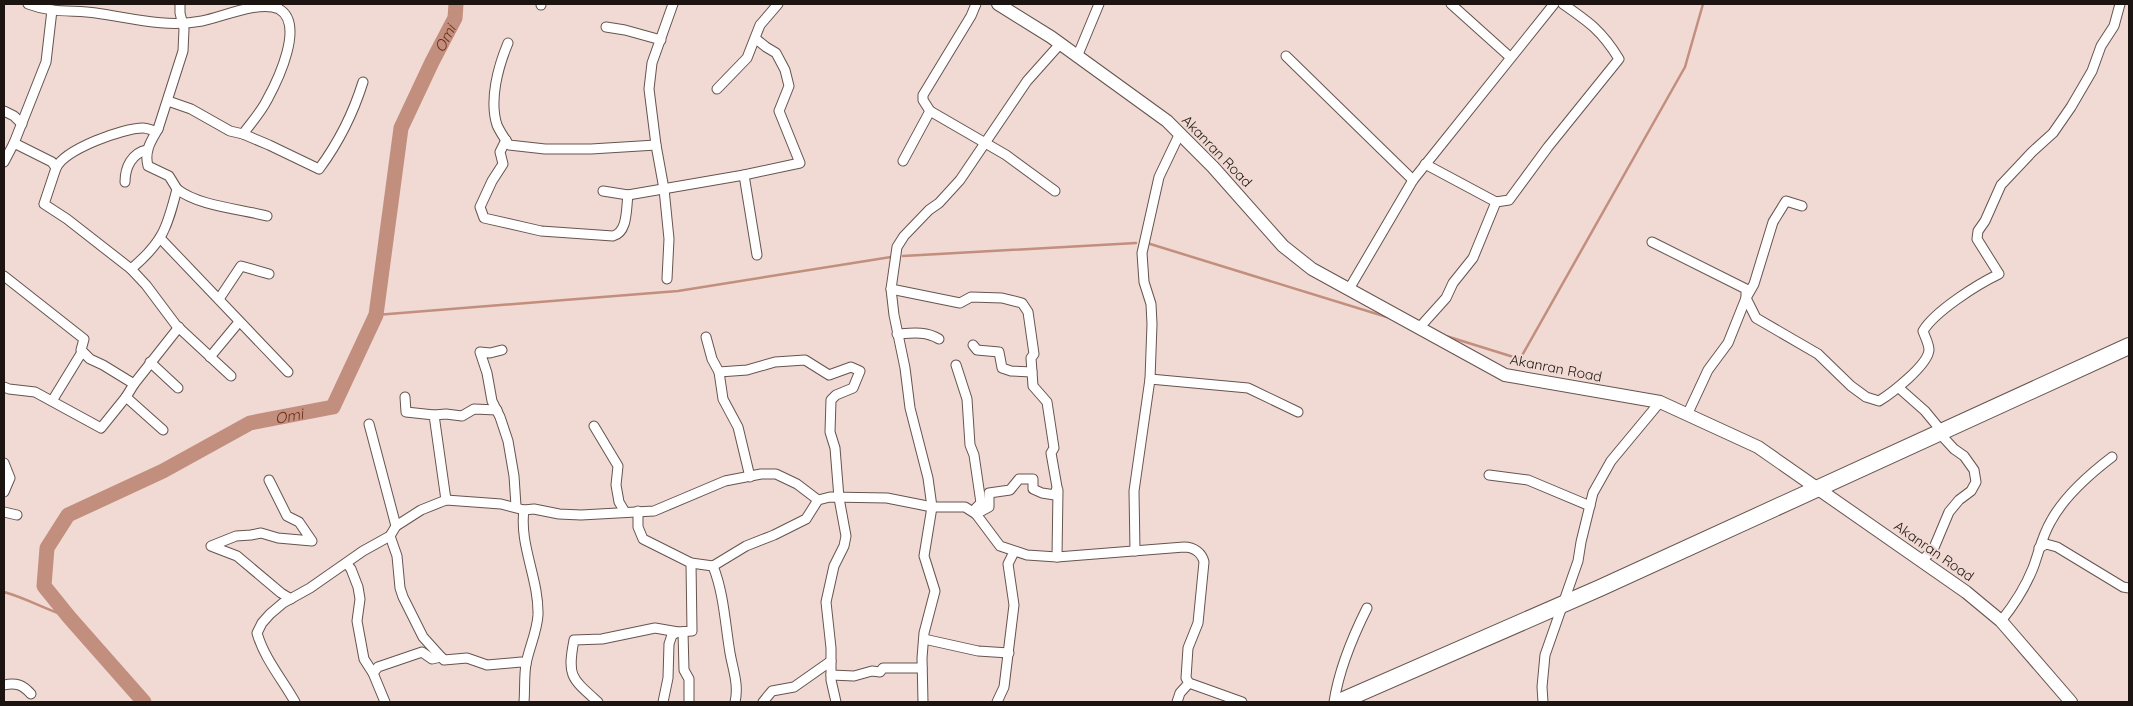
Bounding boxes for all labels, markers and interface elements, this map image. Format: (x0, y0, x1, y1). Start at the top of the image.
water label: Omi (429, 20, 460, 55)
street label: Akanran Road (1178, 111, 1256, 191)
street label: Akanran Road (1508, 350, 1604, 386)
water label: Omi (273, 403, 306, 428)
street label: Akanran Road (1891, 517, 1977, 585)

